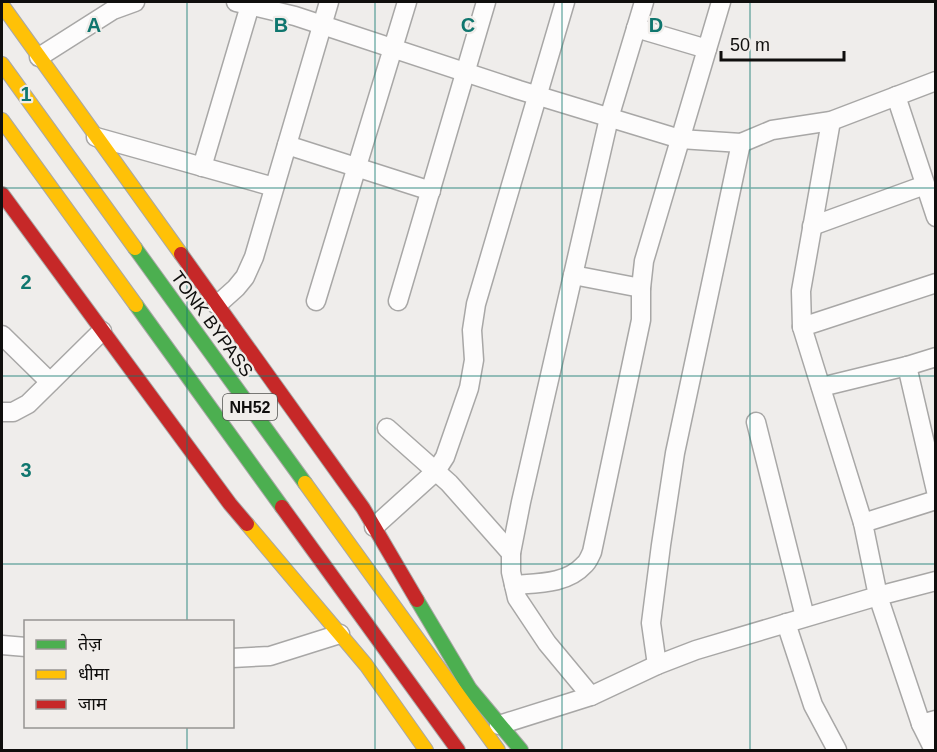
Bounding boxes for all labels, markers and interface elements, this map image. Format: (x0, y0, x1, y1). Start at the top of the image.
text: A (87, 14, 101, 36)
text: B (274, 14, 288, 36)
text: C (461, 14, 475, 36)
text: D (649, 14, 663, 36)
scale bar (721, 24, 844, 62)
text: 50 m (730, 35, 770, 55)
text: 1 (20, 83, 32, 105)
street label: TONK BYPASS (167, 267, 257, 381)
text: 2 (20, 271, 32, 293)
road number: NH52 (223, 394, 277, 420)
text: 3 (20, 459, 32, 481)
legend (24, 620, 234, 728)
text: तेज़ (78, 633, 102, 654)
text: धीमा (78, 664, 109, 684)
text: जाम (78, 694, 108, 714)

